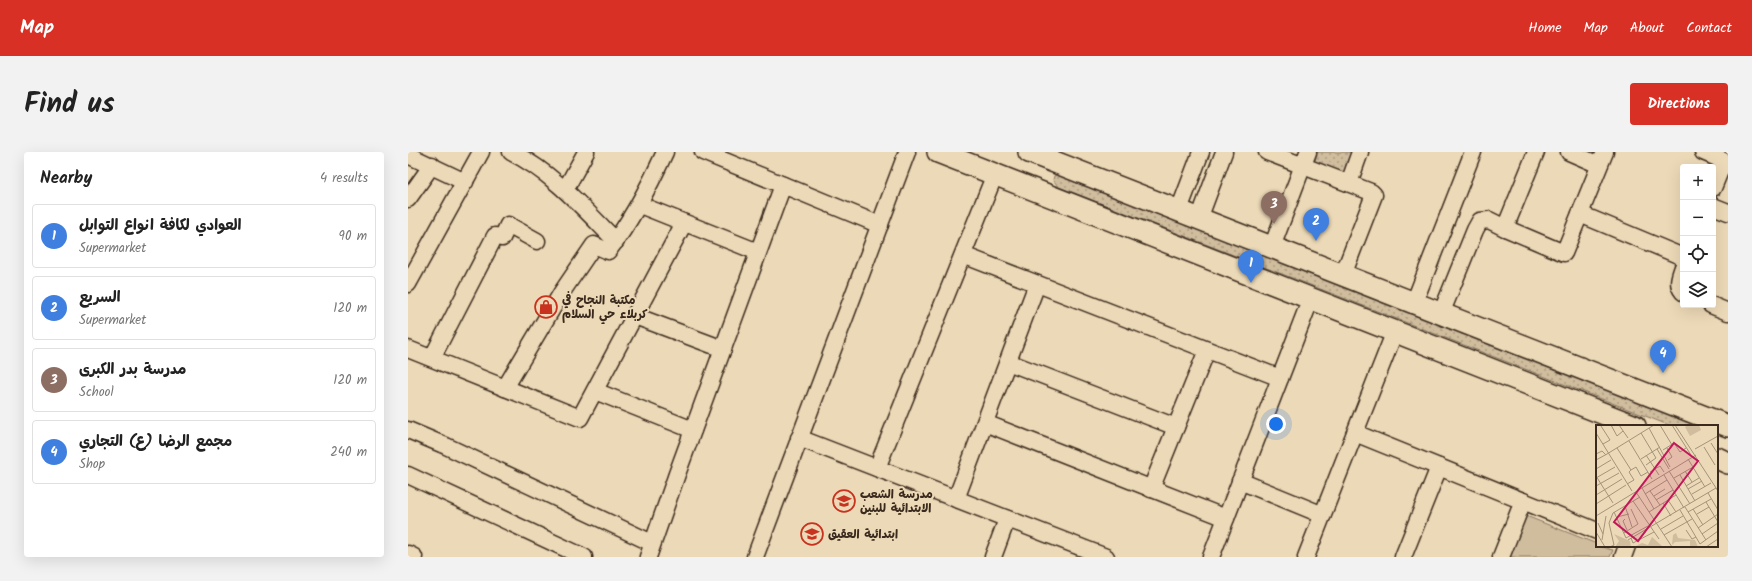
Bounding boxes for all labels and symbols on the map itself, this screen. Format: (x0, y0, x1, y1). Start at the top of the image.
pin: 3 (1261, 191, 1287, 224)
pin: 2 (1303, 208, 1329, 241)
pin: 1 (1238, 250, 1264, 283)
place label: مكتبة النجاح في كربلاء حي السلام (562, 291, 648, 325)
shop icon: مكتبة النجاح في كربلاء حي السلام (533, 294, 559, 320)
pin: 4 (1650, 340, 1676, 373)
your location (1266, 414, 1286, 434)
inset map (1596, 425, 1718, 547)
place label: مدرسة الشعب الابتدائية للبنين (860, 485, 933, 518)
school or university icon: مدرسة الشعب الابتدائية للبنين (831, 488, 857, 514)
school or university icon: ابتدائية العقيق (799, 521, 825, 547)
place label: ابتدائية العقيق (828, 525, 898, 544)

